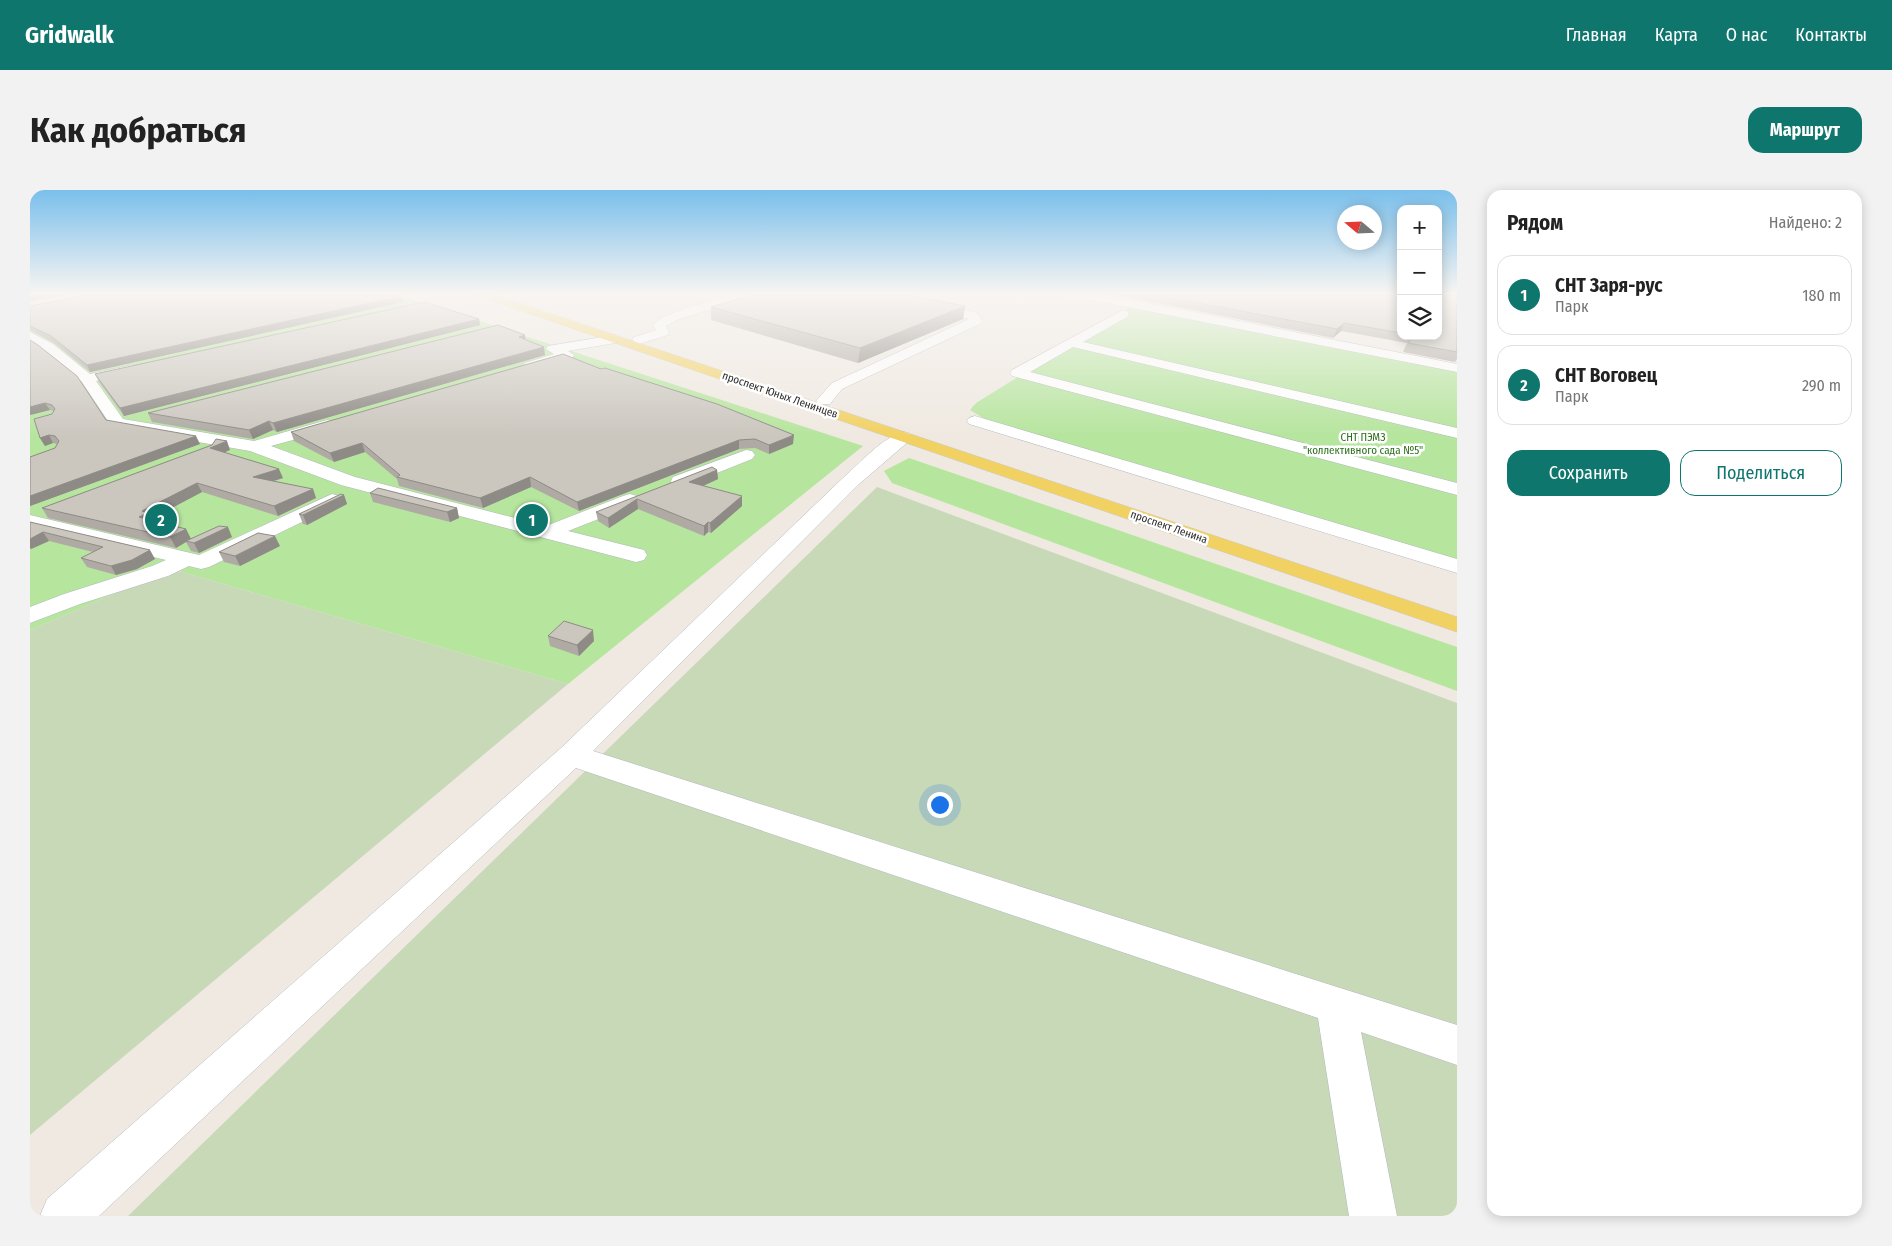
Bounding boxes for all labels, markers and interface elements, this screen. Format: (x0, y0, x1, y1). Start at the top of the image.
text: Gridwalk (25, 21, 114, 49)
text: Главная (1566, 24, 1627, 46)
text: Карта (1655, 24, 1698, 46)
text: О нас (1726, 24, 1767, 46)
text: Контакты (1795, 24, 1867, 46)
button: Маршрут (1748, 107, 1862, 153)
text: Как добраться (30, 109, 247, 151)
north arrow (1337, 205, 1382, 250)
map controls (1397, 205, 1442, 340)
button: + (1397, 205, 1442, 250)
text: Рядом (1507, 210, 1563, 236)
text: Найдено: 2 (1769, 213, 1842, 232)
button: − (1397, 250, 1442, 295)
text: СНТ Заря-рус (1555, 274, 1663, 297)
text: 1 (1521, 286, 1527, 305)
text: 180 m (1802, 286, 1841, 305)
button: layers (1397, 295, 1442, 340)
text: Парк (1555, 297, 1589, 316)
text: СНТ Воговец (1555, 364, 1657, 387)
street label: проспект Юных Ленинцев (720, 369, 840, 421)
text: 2 (1520, 376, 1528, 395)
text: 290 m (1802, 376, 1841, 395)
text: Парк (1555, 387, 1589, 406)
park label: СНТ ПЭМЗ "коллективного сада №5" (1303, 431, 1423, 457)
button: Сохранить (1507, 450, 1670, 496)
button: Поделиться (1680, 450, 1842, 496)
pin: 2 (145, 501, 177, 539)
pin: 1 (516, 501, 548, 539)
street label: проспект Ленина (1129, 508, 1209, 546)
your location (927, 792, 953, 818)

